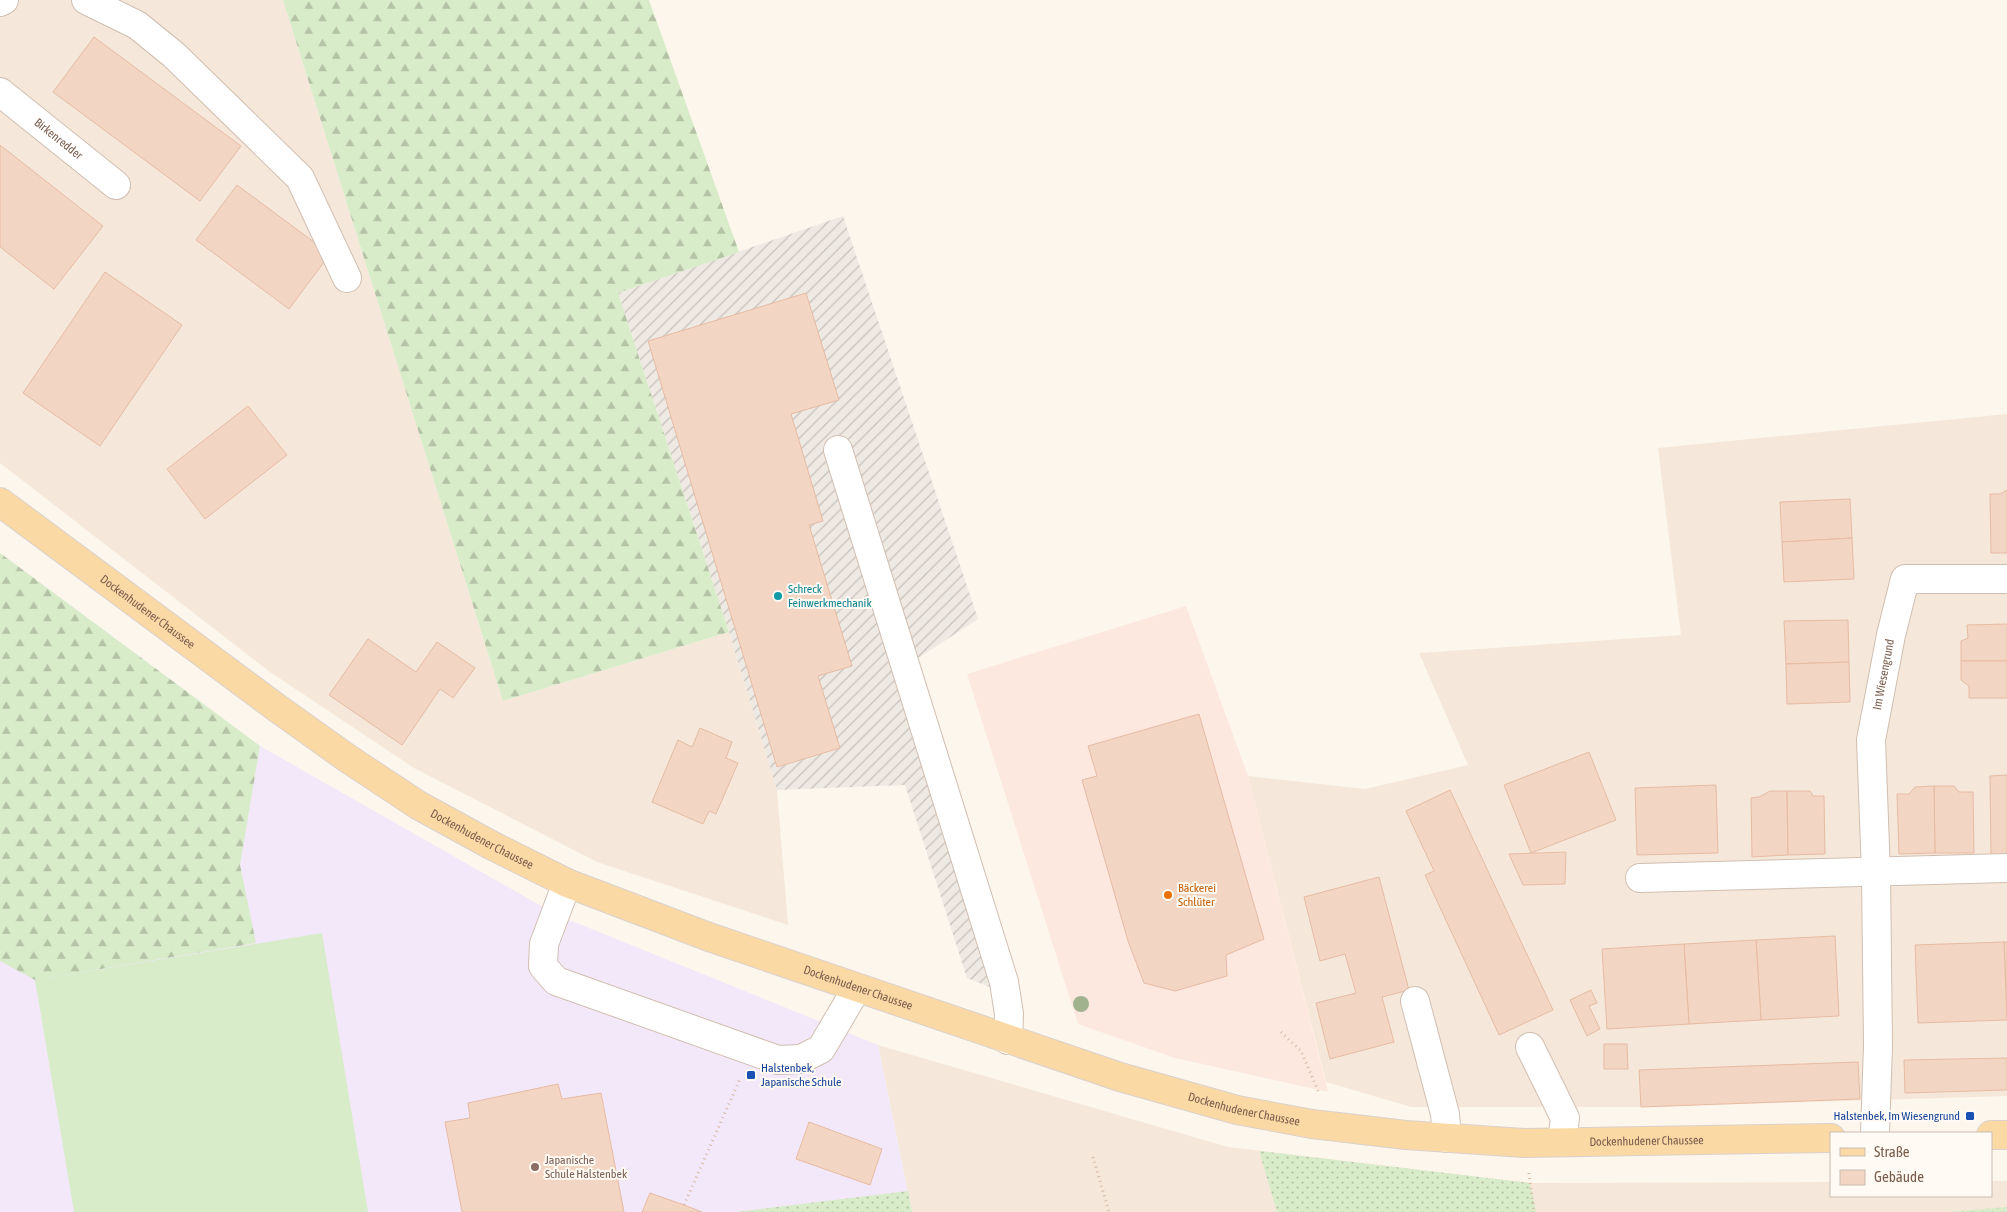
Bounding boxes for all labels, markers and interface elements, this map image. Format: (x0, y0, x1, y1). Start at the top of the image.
street label: Birkenredder (32, 115, 86, 163)
street label: Dockenhudener Chaussee (98, 572, 198, 652)
place label: Schreck Feinwerkmechanik (788, 582, 872, 610)
marker: Schreck Feinwerkmechanik (772, 590, 784, 602)
street label: Im Wiesengrund (1870, 638, 1897, 711)
street label: Dockenhudener Chaussee (428, 806, 536, 872)
place label: Bäckerei Schlüter (1178, 881, 1216, 909)
marker: Bäckerei Schlüter (1162, 889, 1174, 901)
street label: Dockenhudener Chaussee (802, 963, 914, 1013)
place label: Halstenbek, Japanische Schule (761, 1061, 841, 1089)
marker: Halstenbek, Japanische Schule (745, 1069, 757, 1081)
street label: Dockenhudener Chaussee (1187, 1090, 1301, 1129)
place label: Halstenbek, Im Wiesengrund (1833, 1109, 1960, 1123)
marker: Halstenbek, Im Wiesengrund (1964, 1110, 1976, 1122)
legend (1830, 1132, 1992, 1197)
street label: Dockenhudener Chaussee (1589, 1133, 1704, 1149)
text: Straße (1874, 1143, 1910, 1160)
place label: Japanische Schule Halstenbek (545, 1153, 628, 1181)
marker: Japanische Schule Halstenbek (529, 1161, 541, 1173)
text: Gebäude (1874, 1168, 1924, 1185)

